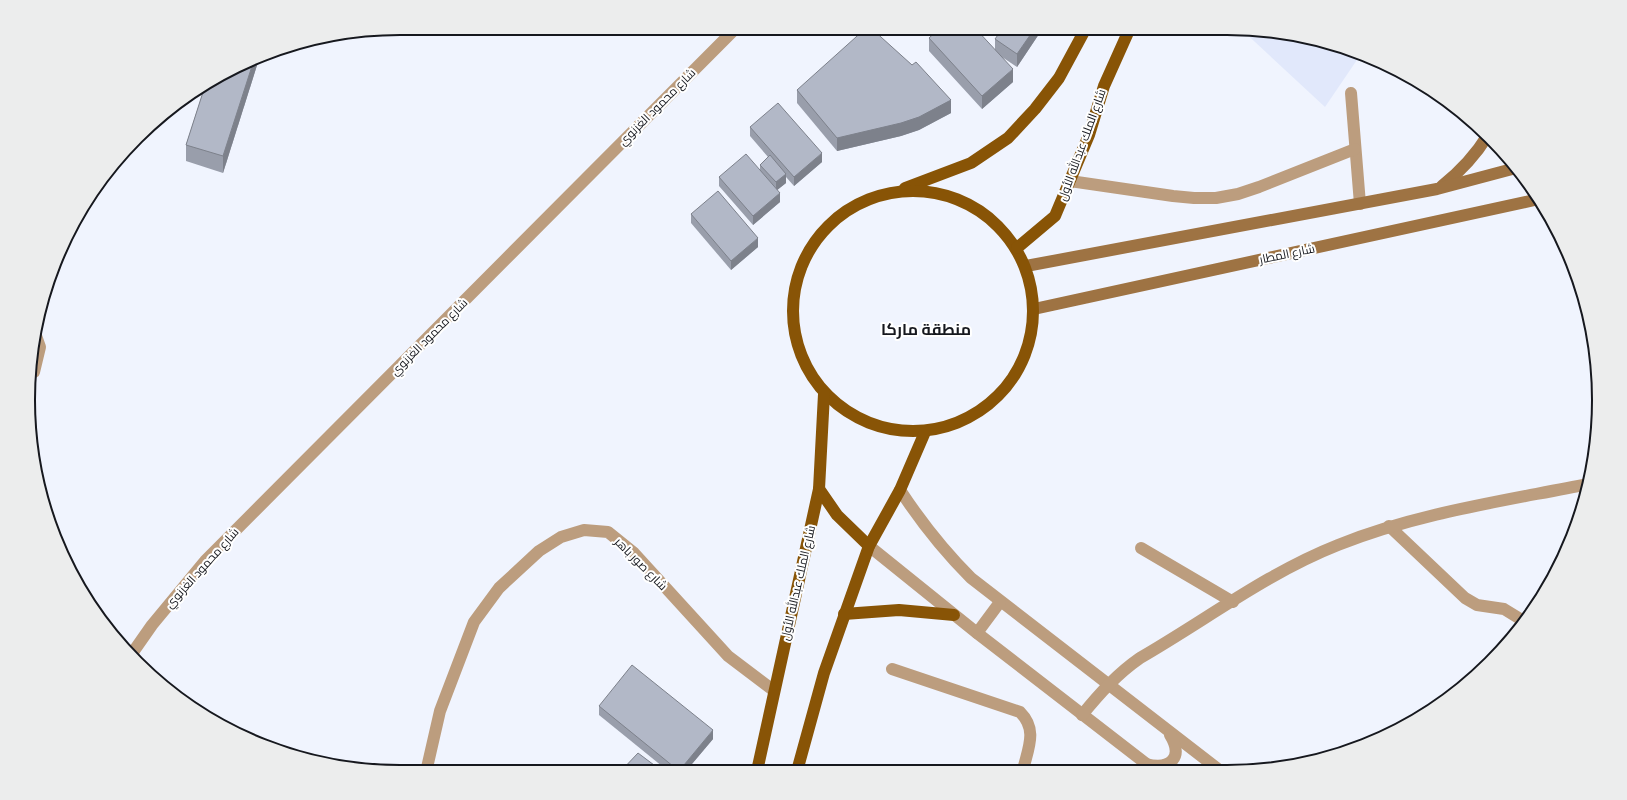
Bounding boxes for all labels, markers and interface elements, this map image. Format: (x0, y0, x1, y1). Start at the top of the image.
street label: شارع محمود الغزنوي (615, 65, 701, 151)
street label: شارع الملك عبدالله الأول (1054, 87, 1110, 203)
street label: شارع المطار (1257, 240, 1316, 268)
street label: شارع محمود الغزنوي (387, 295, 473, 381)
district label: منطقة ماركا (881, 320, 971, 339)
street label: شارع محمود الغزنوي (162, 524, 244, 613)
street label: شارع الملك عبدالله الأول (777, 524, 819, 642)
street label: شارع صور باهر (610, 533, 671, 594)

